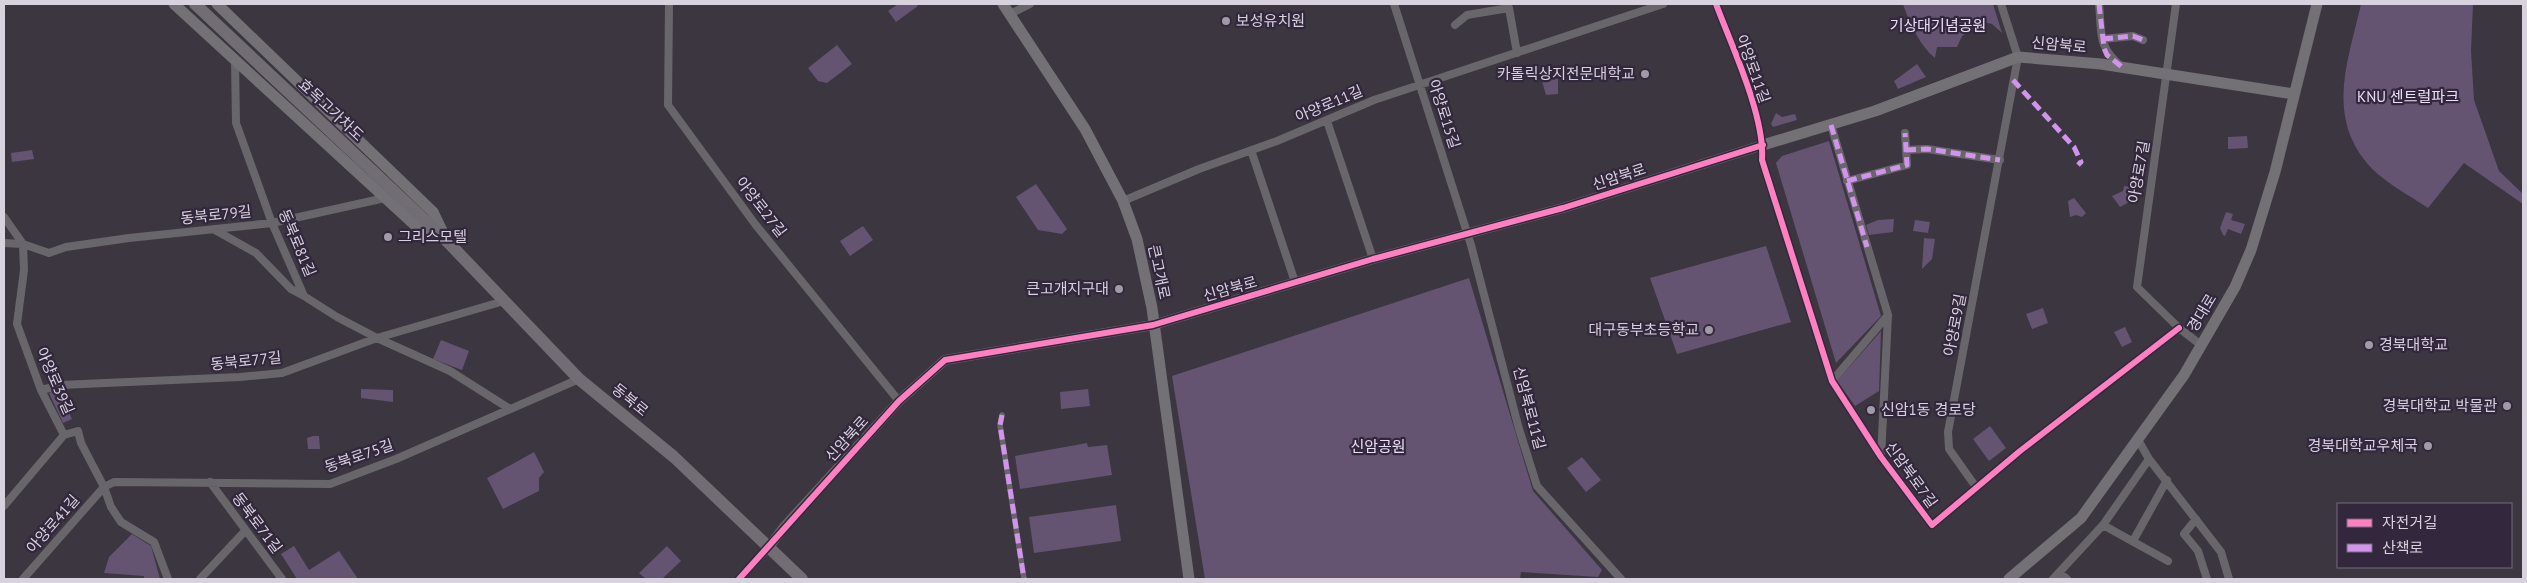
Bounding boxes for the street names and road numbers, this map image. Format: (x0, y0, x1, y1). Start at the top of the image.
street label: 아양로11길 (1732, 32, 1775, 106)
street label: 신암북로 (2031, 33, 2087, 56)
street label: 효목고가차도 (295, 74, 368, 145)
street label: 아양로15길 (1424, 77, 1465, 151)
street label: 아양로11길 (1292, 81, 1365, 126)
street label: 아양로7길 (2124, 139, 2153, 205)
street label: 신암북로 (1590, 159, 1648, 194)
street label: 아양로27길 (732, 173, 791, 241)
street label: 동북로79길 (179, 201, 253, 228)
street label: 동북로81길 (275, 206, 320, 279)
street label: 큰고개로 (1144, 243, 1175, 301)
street label: 신암북로 (1201, 272, 1259, 305)
street label: 경대로 (2183, 290, 2220, 335)
street label: 아양로9길 (1939, 292, 1970, 358)
street label: 아양로39길 (32, 344, 79, 417)
street label: 동북로77길 (209, 347, 283, 374)
street label: 신암북로11길 (1509, 364, 1550, 452)
street label: 동북로 (608, 379, 652, 420)
street label: 신암북로 (821, 412, 872, 466)
street label: 동북로75길 (322, 435, 396, 476)
street label: 신암북로7길 (1881, 438, 1942, 512)
street label: 동북로71길 (228, 488, 287, 557)
street label: 아양로41길 (22, 490, 83, 557)

